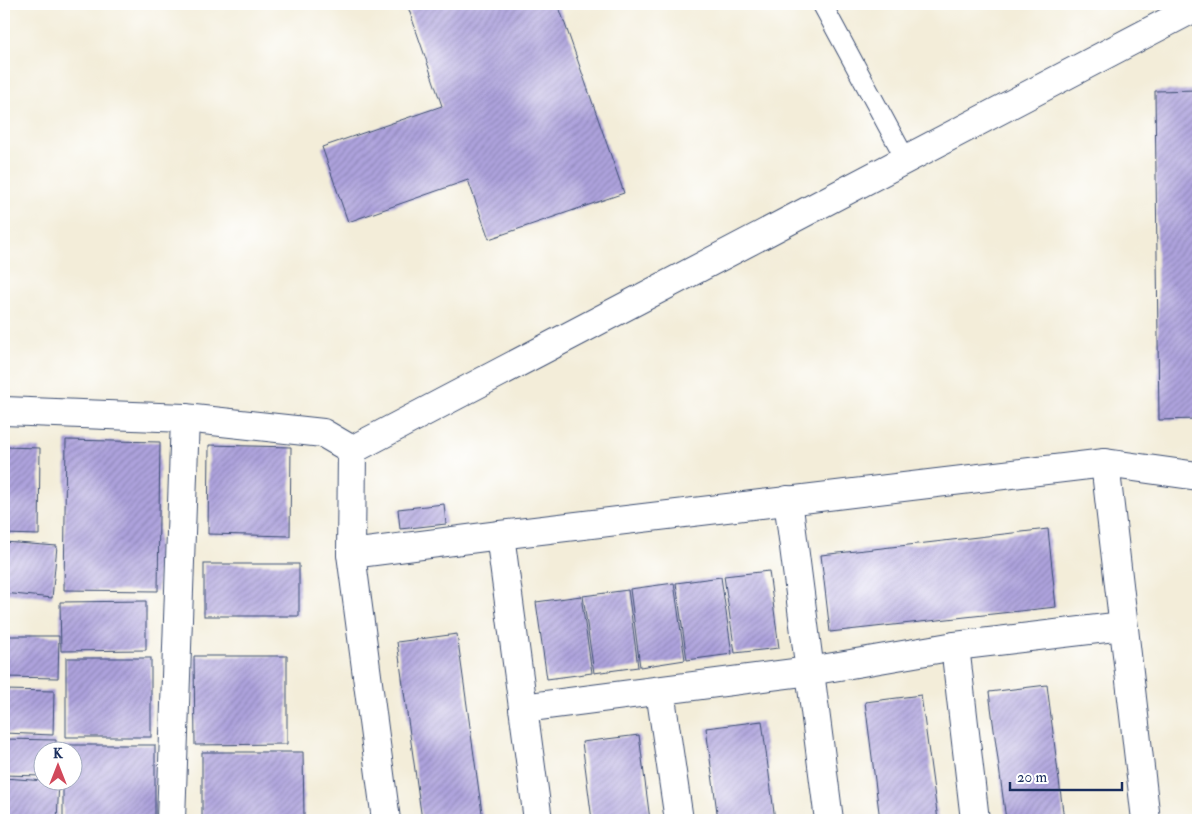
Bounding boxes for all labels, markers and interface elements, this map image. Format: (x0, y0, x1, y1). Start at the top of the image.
north arrow (32, 742, 82, 792)
text: K (53, 745, 64, 762)
scale bar (1010, 759, 1122, 791)
text: 20 m (1017, 768, 1047, 787)

